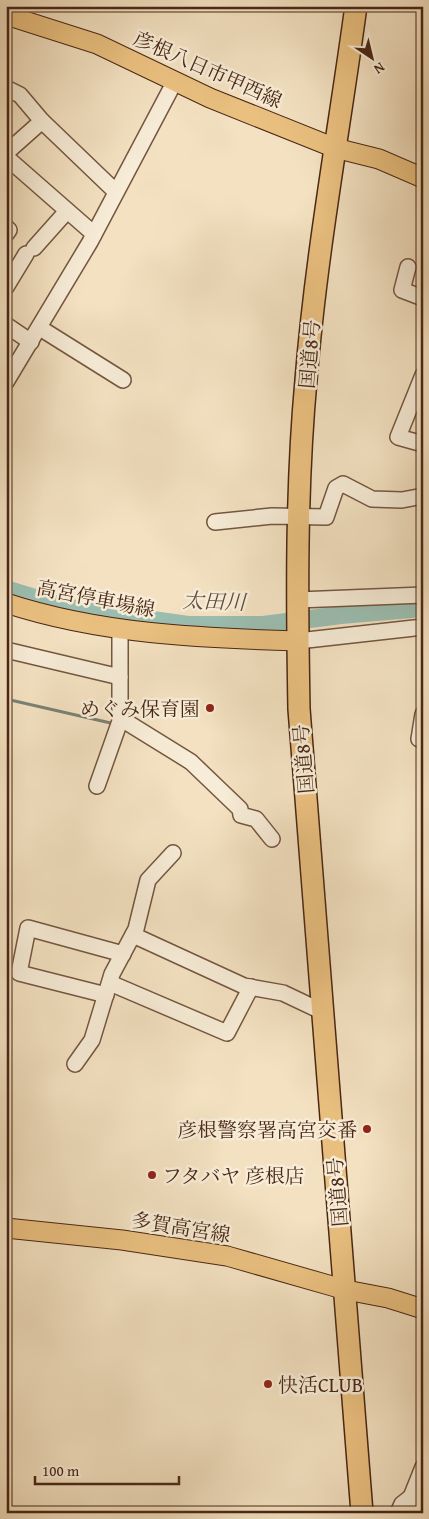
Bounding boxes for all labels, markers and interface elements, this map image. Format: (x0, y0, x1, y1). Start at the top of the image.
street label: 彦根八日市甲西線 (129, 23, 287, 115)
north arrow (346, 32, 396, 82)
text: N (369, 58, 389, 80)
street label: 国道8号 (292, 318, 326, 390)
street label: 高宮停車場線 (34, 572, 158, 624)
water label: 太田川 (182, 584, 248, 618)
place label: めぐみ保育園 (80, 694, 200, 723)
marker: めぐみ保育園 (204, 702, 216, 714)
street label: 国道8号 (286, 723, 320, 795)
place label: 彦根警察署高宮交番 (177, 1115, 357, 1144)
marker: 彦根警察署高宮交番 (361, 1123, 373, 1135)
street label: 国道8号 (320, 1156, 354, 1228)
place label: フタバヤ 彦根店 (162, 1161, 305, 1190)
marker: フタバヤ 彦根店 (146, 1169, 158, 1181)
street label: 多賀高宮線 (129, 1205, 233, 1249)
place label: 快活CLUB (278, 1370, 363, 1399)
marker: 快活CLUB (262, 1378, 274, 1390)
scale bar (35, 1454, 179, 1486)
text: 100 m (42, 1460, 80, 1481)

